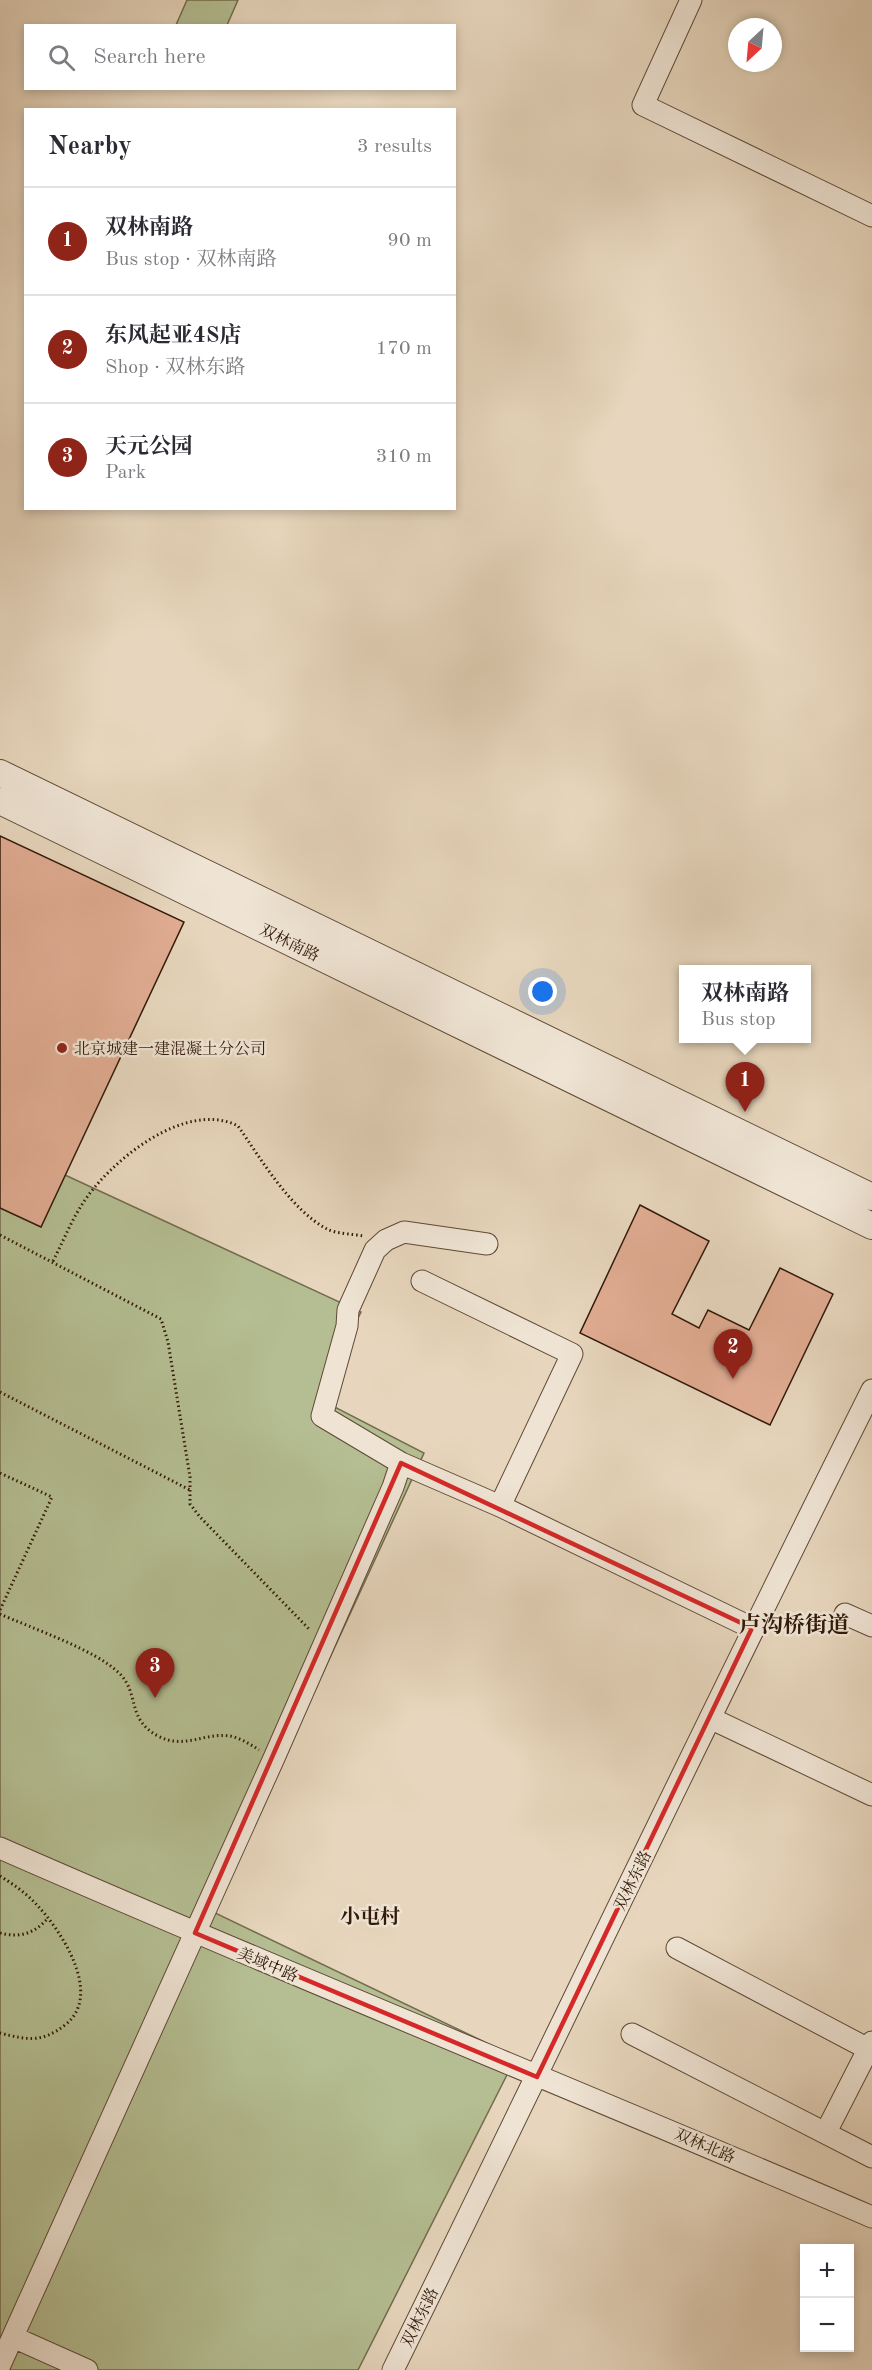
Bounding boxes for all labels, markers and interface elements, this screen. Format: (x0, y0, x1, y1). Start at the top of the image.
north arrow (728, 18, 782, 72)
search box (24, 24, 456, 90)
icon: search (45, 41, 78, 74)
text: Search here (93, 46, 206, 68)
text: Nearby (48, 134, 132, 160)
text: 3 results (357, 137, 432, 157)
text: 双林南路 (105, 217, 193, 239)
text: 1 (62, 231, 73, 251)
text: 90 m (387, 231, 432, 251)
text: Bus stop · 双林南路 (105, 250, 277, 270)
text: 东风起亚4S店 (105, 325, 241, 347)
text: 2 (62, 339, 73, 359)
text: 170 m (376, 339, 432, 359)
text: Shop · 双林东路 (105, 358, 245, 378)
text: 天元公园 (105, 436, 193, 458)
text: 3 (62, 447, 73, 467)
text: 310 m (376, 447, 432, 467)
text: Park (105, 463, 146, 483)
street label: 双林南路 (257, 921, 322, 965)
popup (679, 965, 811, 1043)
your location (528, 977, 557, 1006)
text: 双林南路 (701, 983, 789, 1005)
text: Bus stop (701, 1010, 776, 1030)
place label: 北京城建一建混凝土分公司 (74, 1040, 266, 1058)
marker: 北京城建一建混凝土分公司 (55, 1041, 69, 1055)
pin: 1 (726, 1062, 764, 1112)
pin: 2 (714, 1330, 752, 1379)
district label: 卢沟桥街道 (739, 1612, 849, 1637)
pin: 3 (136, 1648, 174, 1698)
street label: 双林东路 (611, 1848, 655, 1913)
district label: 小屯村 (340, 1906, 400, 1928)
street label: 美域中路 (235, 1944, 301, 1986)
street label: 双林北路 (672, 2125, 738, 2167)
map controls (800, 2244, 854, 2352)
button: + (800, 2244, 854, 2298)
street label: 双林东路 (398, 2285, 442, 2350)
button: − (800, 2298, 854, 2352)

